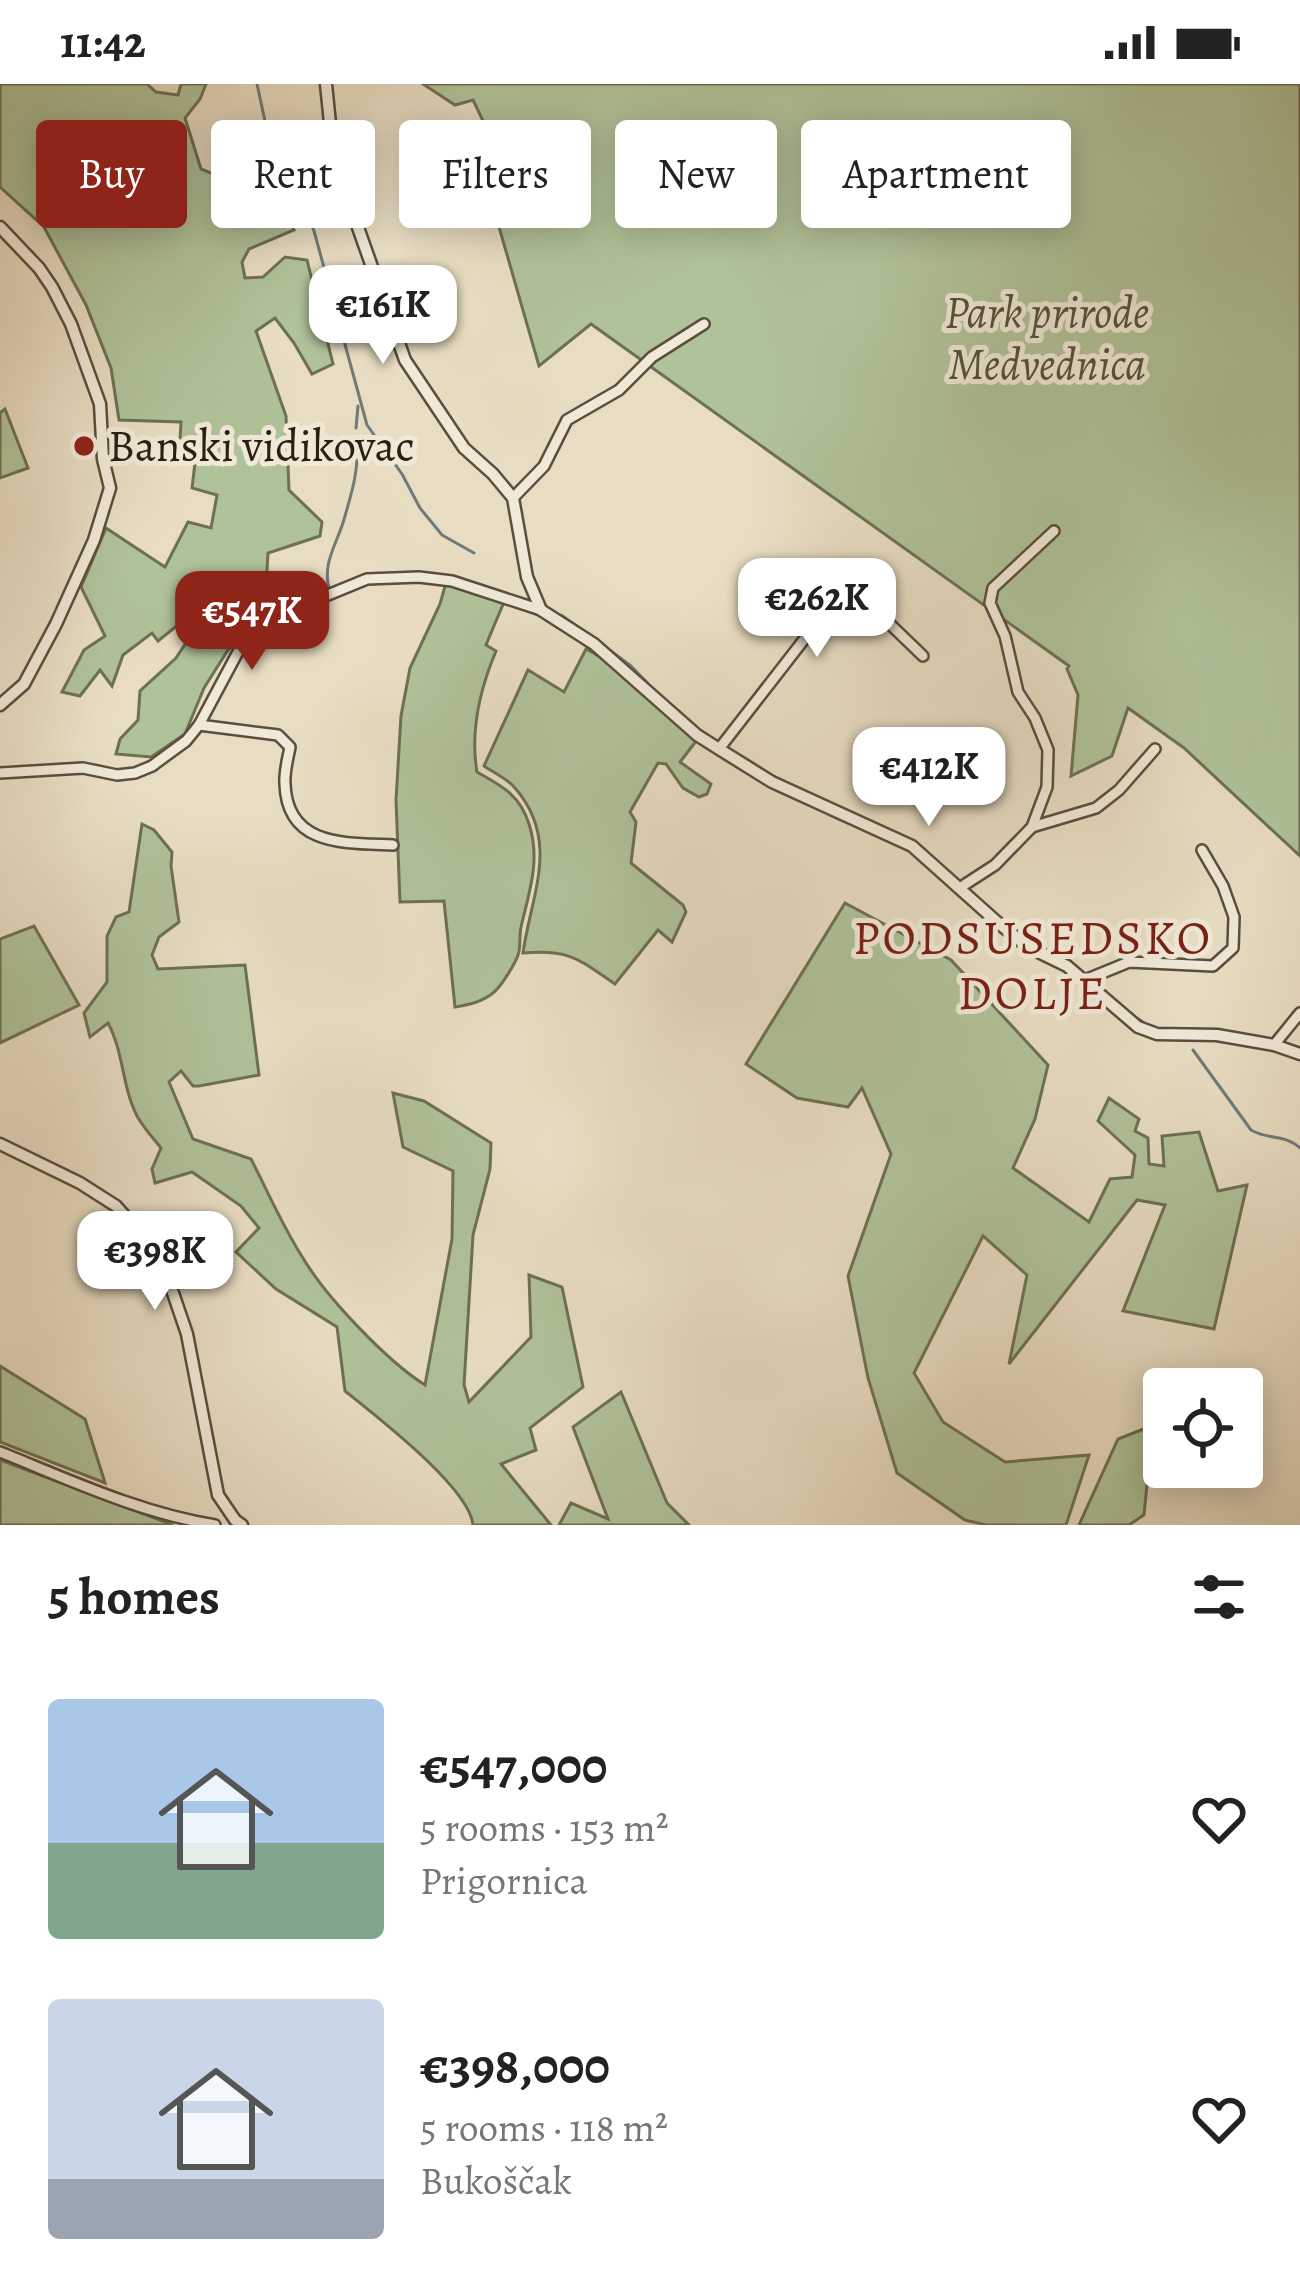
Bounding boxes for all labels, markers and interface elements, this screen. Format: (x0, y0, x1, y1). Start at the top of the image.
text: 11:42 (60, 11, 146, 73)
chip: Buy (36, 120, 187, 228)
chip: Rent (211, 120, 375, 228)
chip: Filters (399, 120, 591, 228)
chip: New (615, 120, 777, 228)
chip: Apartment (801, 120, 1071, 228)
pin: €161K (299, 265, 467, 367)
text: €161K (336, 277, 430, 330)
park label: Park prirode Medvednica (945, 281, 1149, 395)
place label: Banski vidikovac (108, 415, 415, 477)
marker: Banski vidikovac (71, 433, 97, 459)
pin: €262K (733, 558, 901, 660)
text: €262K (765, 570, 869, 623)
pin: €547K (168, 571, 336, 673)
text: €547K (202, 583, 302, 636)
pin: €412K (845, 727, 1013, 829)
text: €412K (879, 739, 979, 792)
district label: PODSUSEDSKO DOLJE (853, 905, 1213, 1026)
pin: €398K (71, 1211, 239, 1313)
text: €398K (104, 1223, 206, 1276)
map controls (1143, 1368, 1263, 1488)
button: locate (1143, 1368, 1263, 1488)
text: 5 homes (48, 1562, 220, 1632)
icon: filters (1186, 1564, 1252, 1630)
text: €547,000 (420, 1731, 607, 1801)
icon: home (144, 1747, 288, 1891)
icon: heart (1186, 1786, 1252, 1852)
text: 5 rooms · 153 m² (420, 1801, 669, 1854)
text: Prigornica (420, 1854, 588, 1907)
text: €398,000 (420, 2031, 610, 2101)
icon: home (144, 2047, 288, 2191)
icon: heart (1186, 2086, 1252, 2152)
text: 5 rooms · 118 m² (420, 2101, 668, 2154)
text: Bukoščak (420, 2154, 572, 2207)

